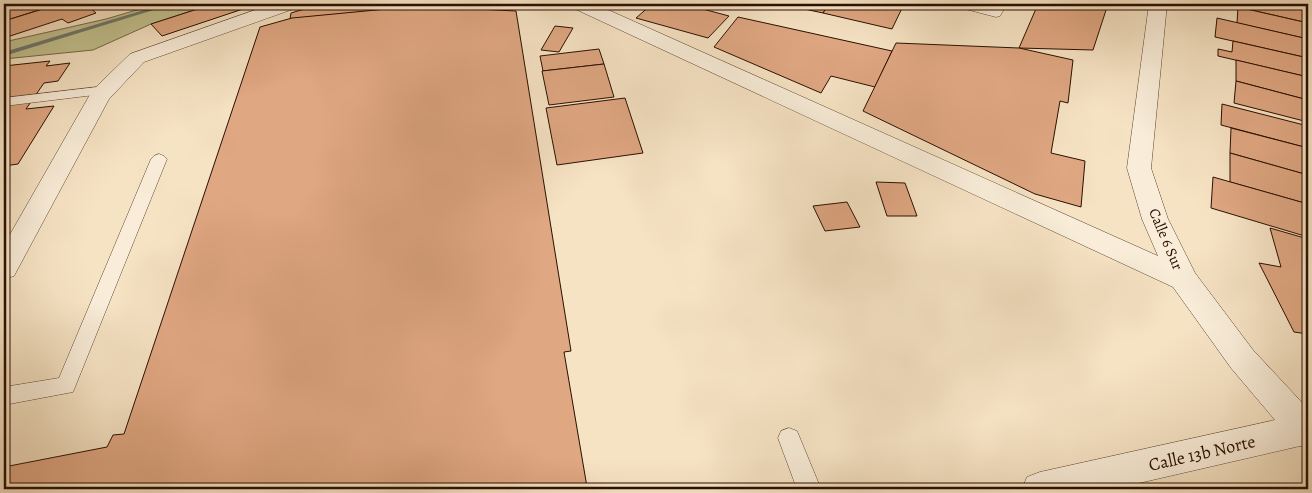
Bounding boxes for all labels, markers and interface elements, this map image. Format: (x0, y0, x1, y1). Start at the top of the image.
street label: Calle 6 Sur (1144, 205, 1188, 273)
street label: Calle 13b Norte (1146, 429, 1258, 477)

